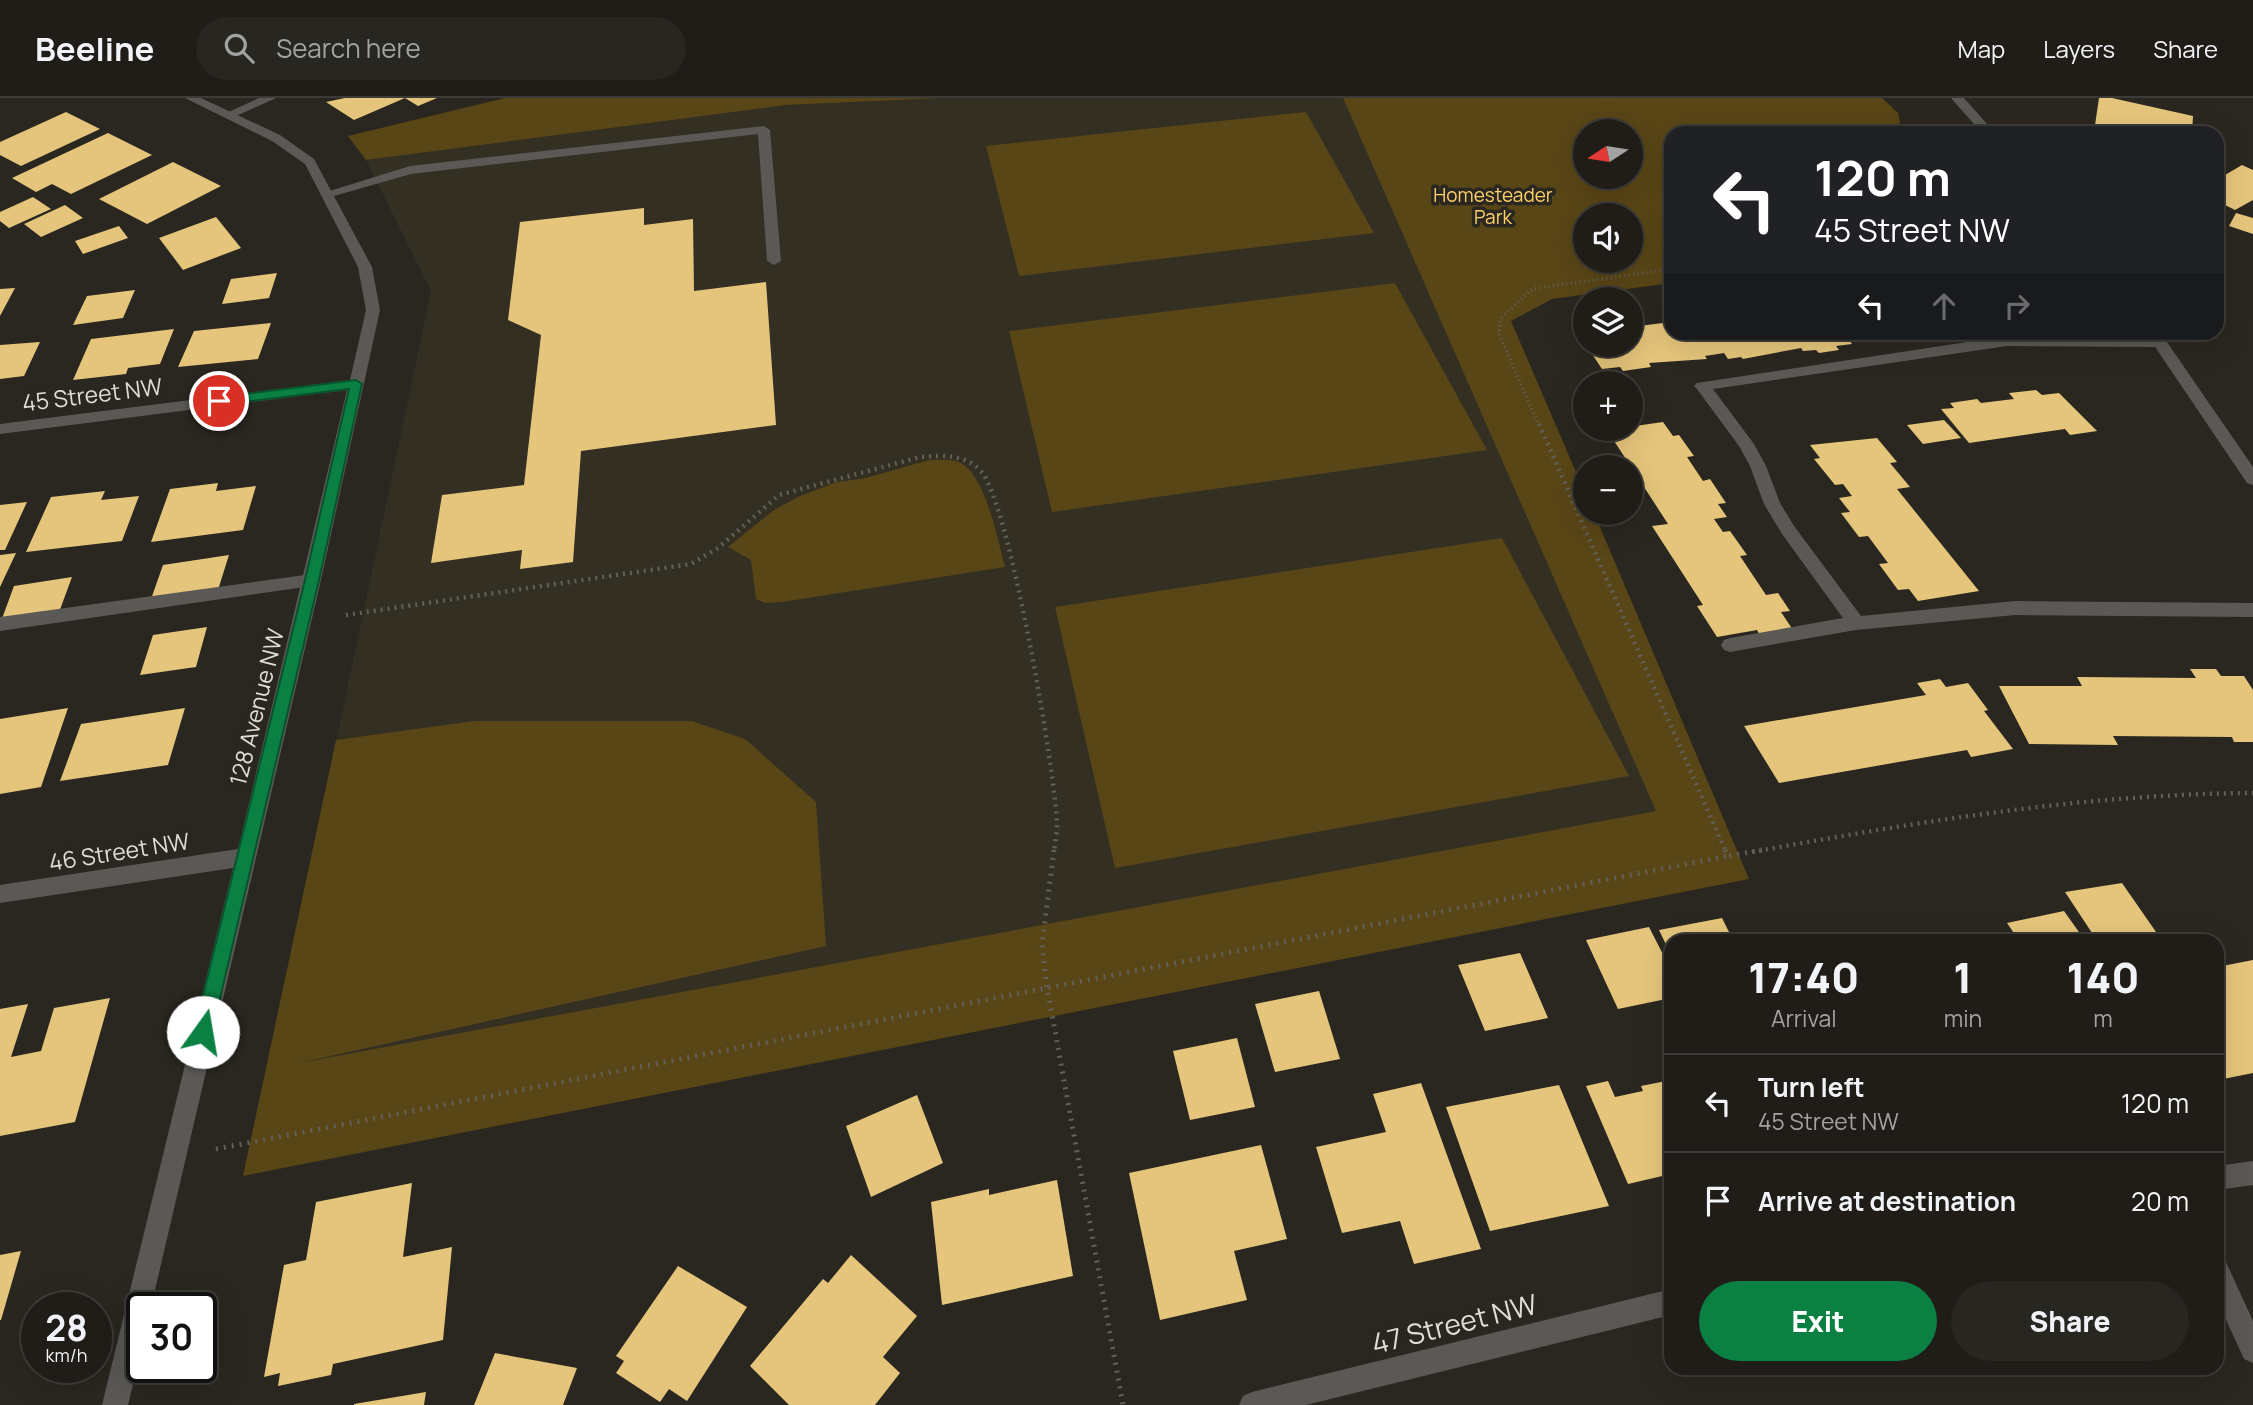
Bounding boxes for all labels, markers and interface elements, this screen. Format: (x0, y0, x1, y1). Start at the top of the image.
search box (196, 17, 686, 80)
text: Beeline (35, 26, 154, 71)
icon: search (220, 29, 258, 67)
text: Search here (276, 30, 421, 66)
text: Map (1958, 32, 2005, 65)
text: Layers (2043, 32, 2115, 65)
text: Share (2153, 32, 2218, 65)
north arrow (1573, 119, 1643, 189)
map controls (1573, 119, 1643, 525)
text: 120 m (1814, 144, 1951, 211)
icon: left (1699, 154, 1790, 245)
park label: Homesteader Park (1433, 182, 1553, 230)
button: sound (1573, 203, 1643, 273)
text: 45 Street NW (1814, 208, 2010, 252)
button: layers (1573, 287, 1643, 357)
icon: left (1852, 287, 1890, 325)
icon: ahead (1925, 287, 1963, 325)
icon: right (1998, 287, 2036, 325)
street label: 45 Street NW (20, 369, 164, 418)
pin (189, 371, 249, 431)
button: + (1573, 371, 1643, 441)
icon: arrive (200, 382, 238, 420)
button: − (1573, 455, 1643, 525)
street label: 128 Avenue NW (221, 625, 291, 789)
street label: 46 Street NW (46, 824, 192, 878)
text: 17:40 (1748, 948, 1859, 1006)
text: 1 (1953, 948, 1972, 1006)
text: 140 (2066, 948, 2140, 1006)
position arrow (166, 995, 240, 1069)
text: Arrival (1771, 1002, 1837, 1034)
text: min (1944, 1002, 1982, 1034)
text: m (2093, 1002, 2113, 1034)
text: Turn left (1758, 1069, 1865, 1105)
icon: left (1699, 1084, 1737, 1122)
text: 120 m (2121, 1085, 2189, 1121)
text: 45 Street NW (1758, 1105, 1899, 1137)
icon: arrive (1699, 1182, 1737, 1220)
text: Arrive at destination (1758, 1183, 2016, 1219)
text: 20 m (2131, 1183, 2189, 1219)
button: Exit (1699, 1281, 1937, 1361)
button: Share (1951, 1281, 2189, 1361)
street label: 47 Street NW (1367, 1284, 1541, 1362)
speed limit sign: 30 (126, 1292, 217, 1383)
text: 28 (45, 1304, 88, 1352)
text: km/h (46, 1343, 87, 1367)

